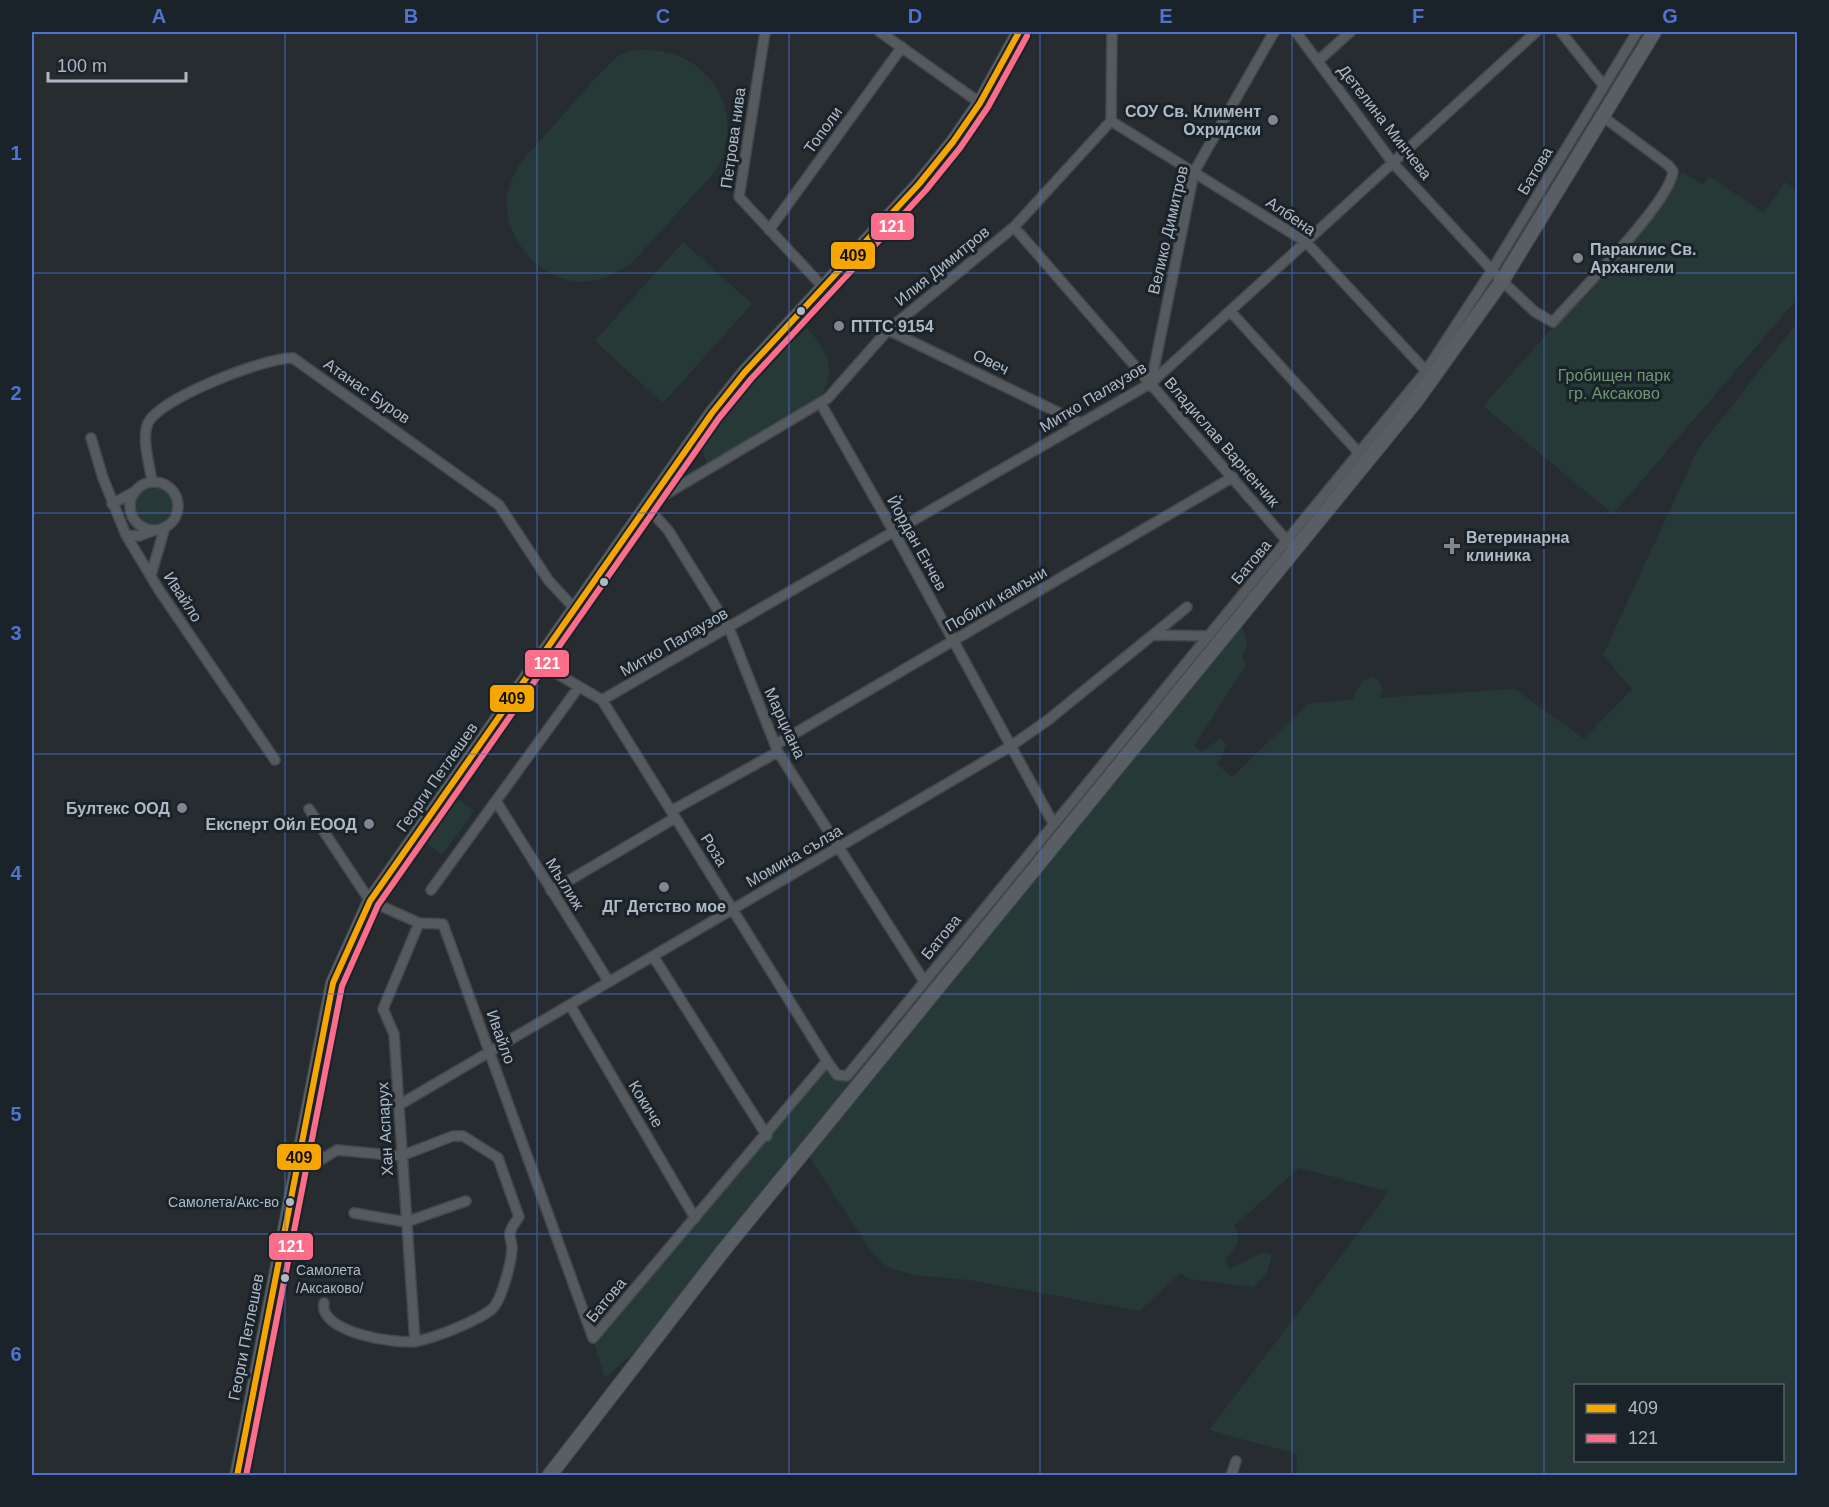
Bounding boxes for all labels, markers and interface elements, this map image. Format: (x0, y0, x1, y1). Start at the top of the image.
text: A (152, 5, 166, 27)
text: B (404, 5, 418, 27)
text: C (656, 5, 670, 27)
text: D (908, 5, 922, 27)
text: E (1159, 5, 1173, 27)
text: F (1412, 5, 1424, 27)
text: G (1662, 5, 1678, 27)
scale bar (48, 45, 186, 83)
text: 100 m (57, 56, 107, 76)
street label: Детелина Минчева (1335, 61, 1435, 183)
street label: Петрова нива (718, 86, 749, 190)
place label: СОУ Св. Климент Охридски (1125, 103, 1261, 138)
street label: Тополи (801, 104, 845, 156)
marker: СОУ Св. Климент Охридски (1266, 113, 1280, 127)
text: 1 (10, 142, 22, 164)
street label: Батова (1514, 144, 1556, 198)
street label: Велико Димитров (1145, 164, 1191, 296)
street label: Албена (1263, 193, 1319, 239)
line badge: 121 (870, 212, 915, 241)
text: 121 (879, 218, 905, 235)
street label: Илия Димитров (891, 223, 993, 309)
line badge: 409 (830, 241, 876, 270)
place label: Параклис Св. Архангели (1590, 241, 1696, 276)
text: 409 (840, 247, 866, 264)
marker: Параклис Св. Архангели (1571, 251, 1585, 265)
unlabelled marker (795, 305, 807, 317)
place label: ПТТС 9154 (851, 318, 934, 335)
marker: ПТТС 9154 (832, 319, 846, 333)
street label: Овеч (970, 346, 1012, 378)
street label: Атанас Буров (321, 355, 413, 427)
street label: Митко Палаузов (1037, 359, 1149, 435)
park label: Гробищен парк гр. Аксаково (1558, 367, 1671, 402)
street label: Владислав Варненчик (1161, 374, 1283, 511)
text: 2 (10, 382, 22, 404)
street label: Йордан Енчев (884, 492, 951, 593)
place label: Ветеринарна клиника (1466, 529, 1570, 564)
street label: Батова (1228, 536, 1274, 588)
marker: Ветеринарна клиника (1443, 537, 1461, 555)
street label: Побити камъни (942, 563, 1050, 635)
street label: Ивайло (161, 569, 205, 625)
unlabelled marker (598, 576, 610, 588)
street label: Митко Палаузов (617, 604, 731, 680)
text: 3 (10, 622, 22, 644)
line badge: 121 (524, 649, 570, 678)
text: 121 (534, 655, 560, 672)
line badge: 409 (489, 684, 535, 713)
street label: Марциана (761, 685, 809, 761)
text: 409 (499, 690, 525, 707)
street label: Георги Петлешев (393, 719, 481, 835)
place label: Бултекс ООД (66, 800, 171, 817)
marker: Бултекс ООД (175, 801, 189, 815)
place label: Експерт Ойл ЕООД (206, 816, 358, 833)
marker: Експерт Ойл ЕООД (362, 817, 376, 831)
street label: Момина сълза (743, 822, 845, 890)
street label: Роза (697, 831, 731, 869)
street label: Мъглиж (542, 855, 588, 913)
text: 4 (10, 862, 22, 884)
marker: ДГ Детство мое (657, 880, 671, 894)
place label: ДГ Детство мое (602, 898, 726, 915)
street label: Батова (918, 911, 964, 963)
street label: Ивайло (483, 1008, 519, 1066)
street label: Кокиче (625, 1078, 667, 1130)
street label: Хан Аспарух (374, 1082, 396, 1176)
text: 5 (10, 1103, 22, 1125)
line badge: 409 (276, 1143, 322, 1171)
text: 409 (286, 1149, 312, 1166)
place label: Самолета/Акс-во (168, 1194, 279, 1210)
marker: Самолета/Акс-во (284, 1196, 296, 1208)
line badge: 121 (268, 1232, 314, 1261)
text: 121 (278, 1238, 304, 1255)
place label: Самолета /Аксаково/ (296, 1262, 363, 1296)
street label: Георги Петлешев (225, 1272, 267, 1402)
marker: Самолета /Аксаково/ (279, 1272, 291, 1284)
street label: Батова (583, 1274, 629, 1326)
text: 6 (10, 1343, 22, 1365)
legend (1574, 1384, 1784, 1462)
text: 409 (1628, 1398, 1658, 1418)
text: 121 (1628, 1428, 1658, 1448)

